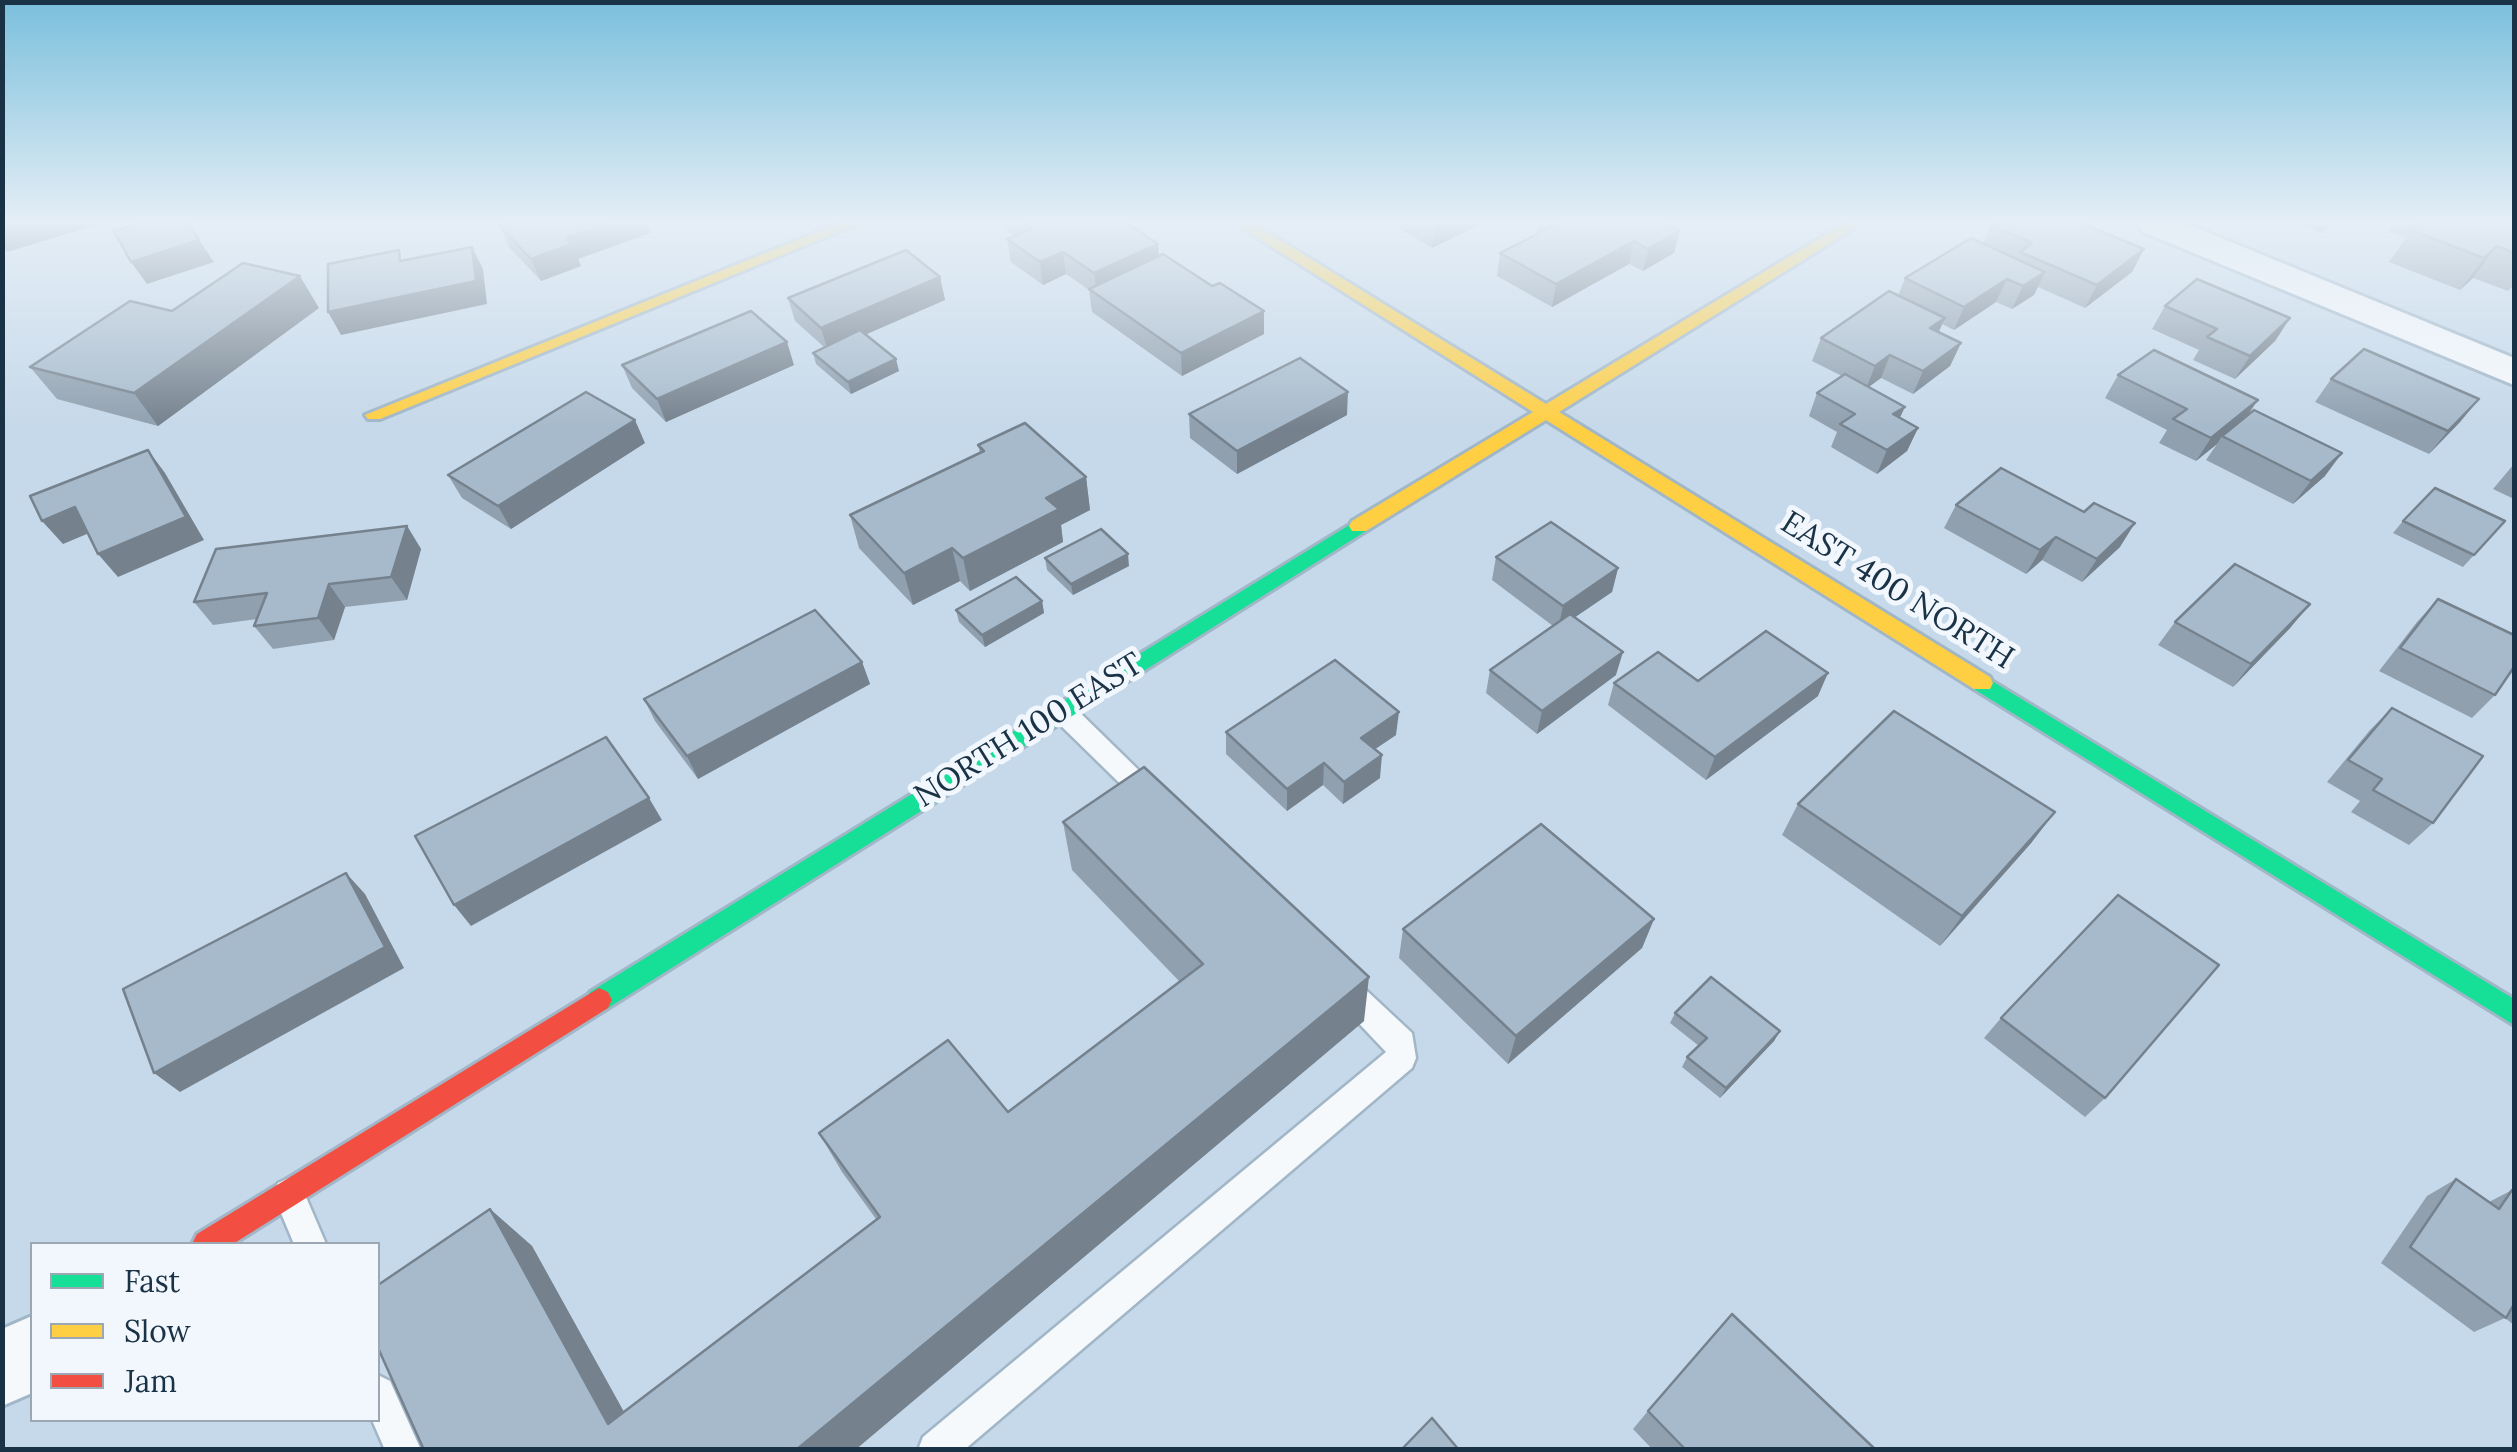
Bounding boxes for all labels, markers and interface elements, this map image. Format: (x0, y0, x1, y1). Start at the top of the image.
street label: EAST 400 NORTH (1773, 504, 2021, 678)
street label: NORTH 100 EAST (908, 645, 1150, 817)
legend (30, 1242, 380, 1422)
text: Fast (124, 1262, 180, 1300)
text: Slow (124, 1312, 190, 1350)
text: Jam (124, 1362, 177, 1400)

